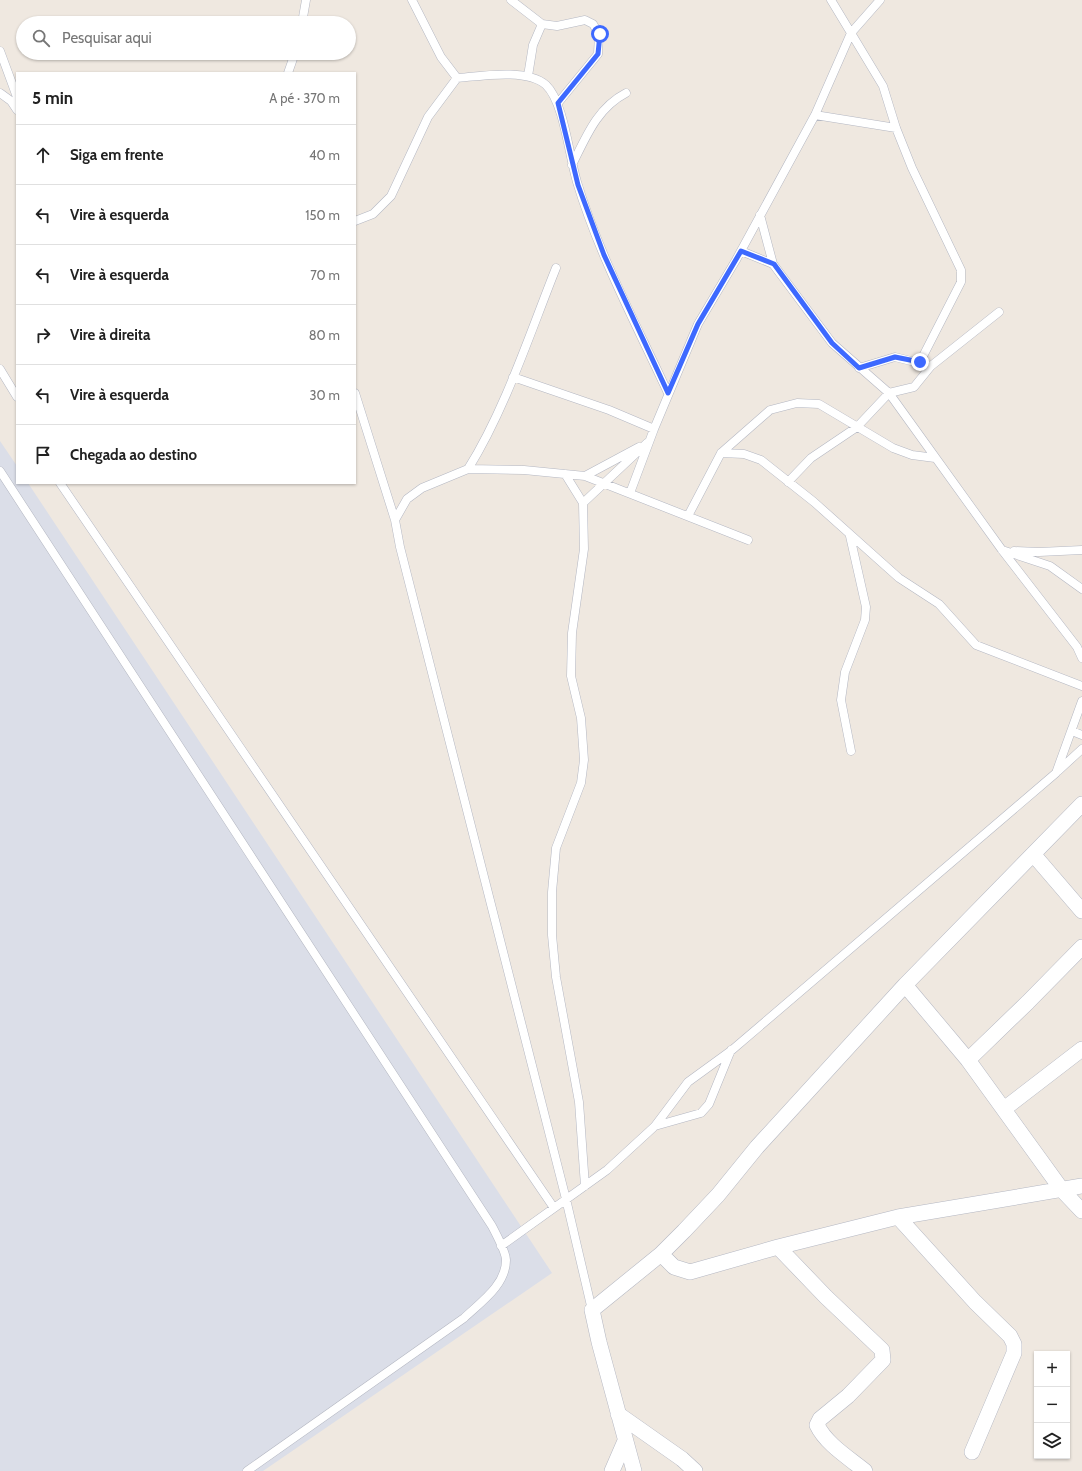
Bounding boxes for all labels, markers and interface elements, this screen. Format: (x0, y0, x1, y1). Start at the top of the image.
search box (16, 16, 356, 60)
route start (591, 25, 609, 43)
icon: search (30, 27, 52, 49)
text: Pesquisar aqui (62, 29, 152, 47)
text: 5 min (32, 88, 73, 108)
text: A pé · 370 m (269, 90, 340, 106)
icon: ahead (32, 144, 54, 166)
text: Siga em frente (70, 146, 163, 164)
text: 40 m (309, 147, 340, 163)
icon: left (32, 204, 54, 226)
text: Vire à esquerda (70, 206, 169, 224)
text: 150 m (305, 207, 340, 223)
icon: left (32, 264, 54, 286)
text: Vire à esquerda (70, 266, 169, 284)
text: 70 m (310, 267, 340, 283)
icon: right (32, 324, 54, 346)
text: Vire à direita (70, 326, 151, 344)
text: 80 m (309, 327, 340, 343)
route end (911, 353, 929, 371)
icon: left (32, 384, 54, 406)
text: Vire à esquerda (70, 386, 169, 404)
text: 30 m (310, 387, 340, 403)
icon: arrive (32, 444, 54, 466)
text: Chegada ao destino (70, 446, 197, 464)
map controls (1034, 1351, 1070, 1459)
button: + (1034, 1351, 1070, 1387)
button: − (1034, 1387, 1070, 1423)
button: layers (1034, 1423, 1070, 1459)

